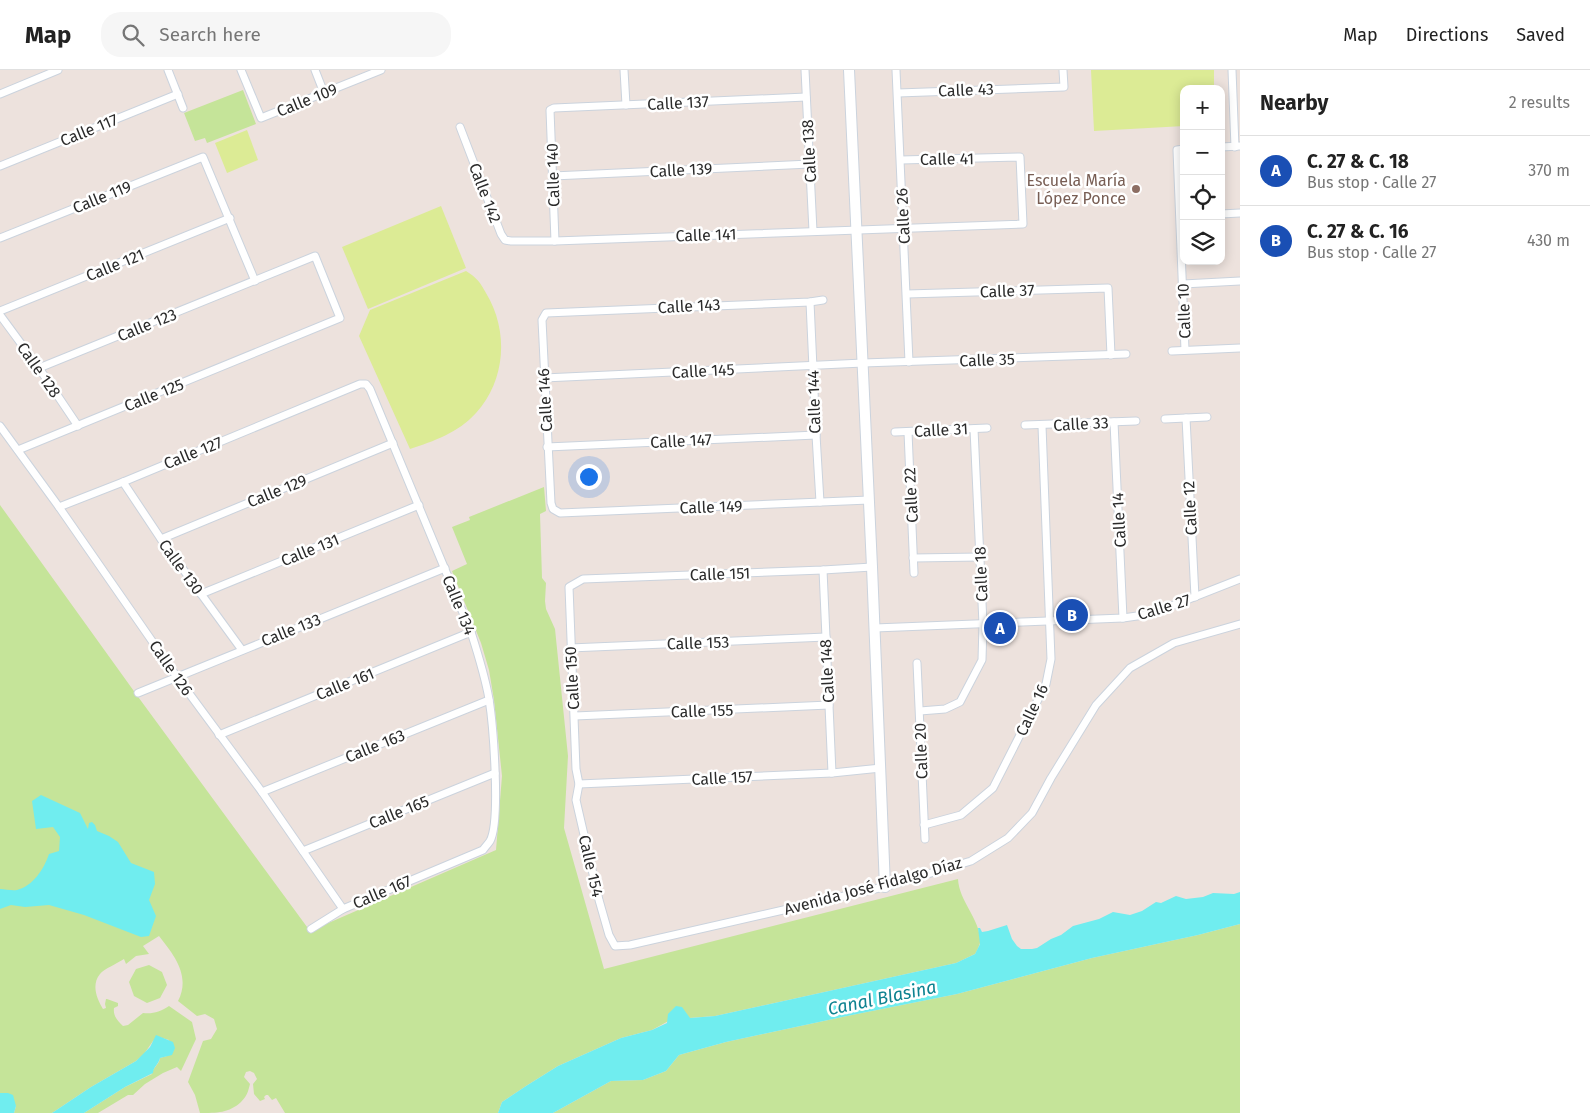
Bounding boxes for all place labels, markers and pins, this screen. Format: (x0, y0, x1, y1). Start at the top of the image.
place label: Escuela María López Ponce (1026, 171, 1126, 208)
marker: Escuela María López Ponce (1130, 183, 1142, 195)
pin: B (1056, 596, 1088, 634)
pin: A (984, 609, 1016, 647)

